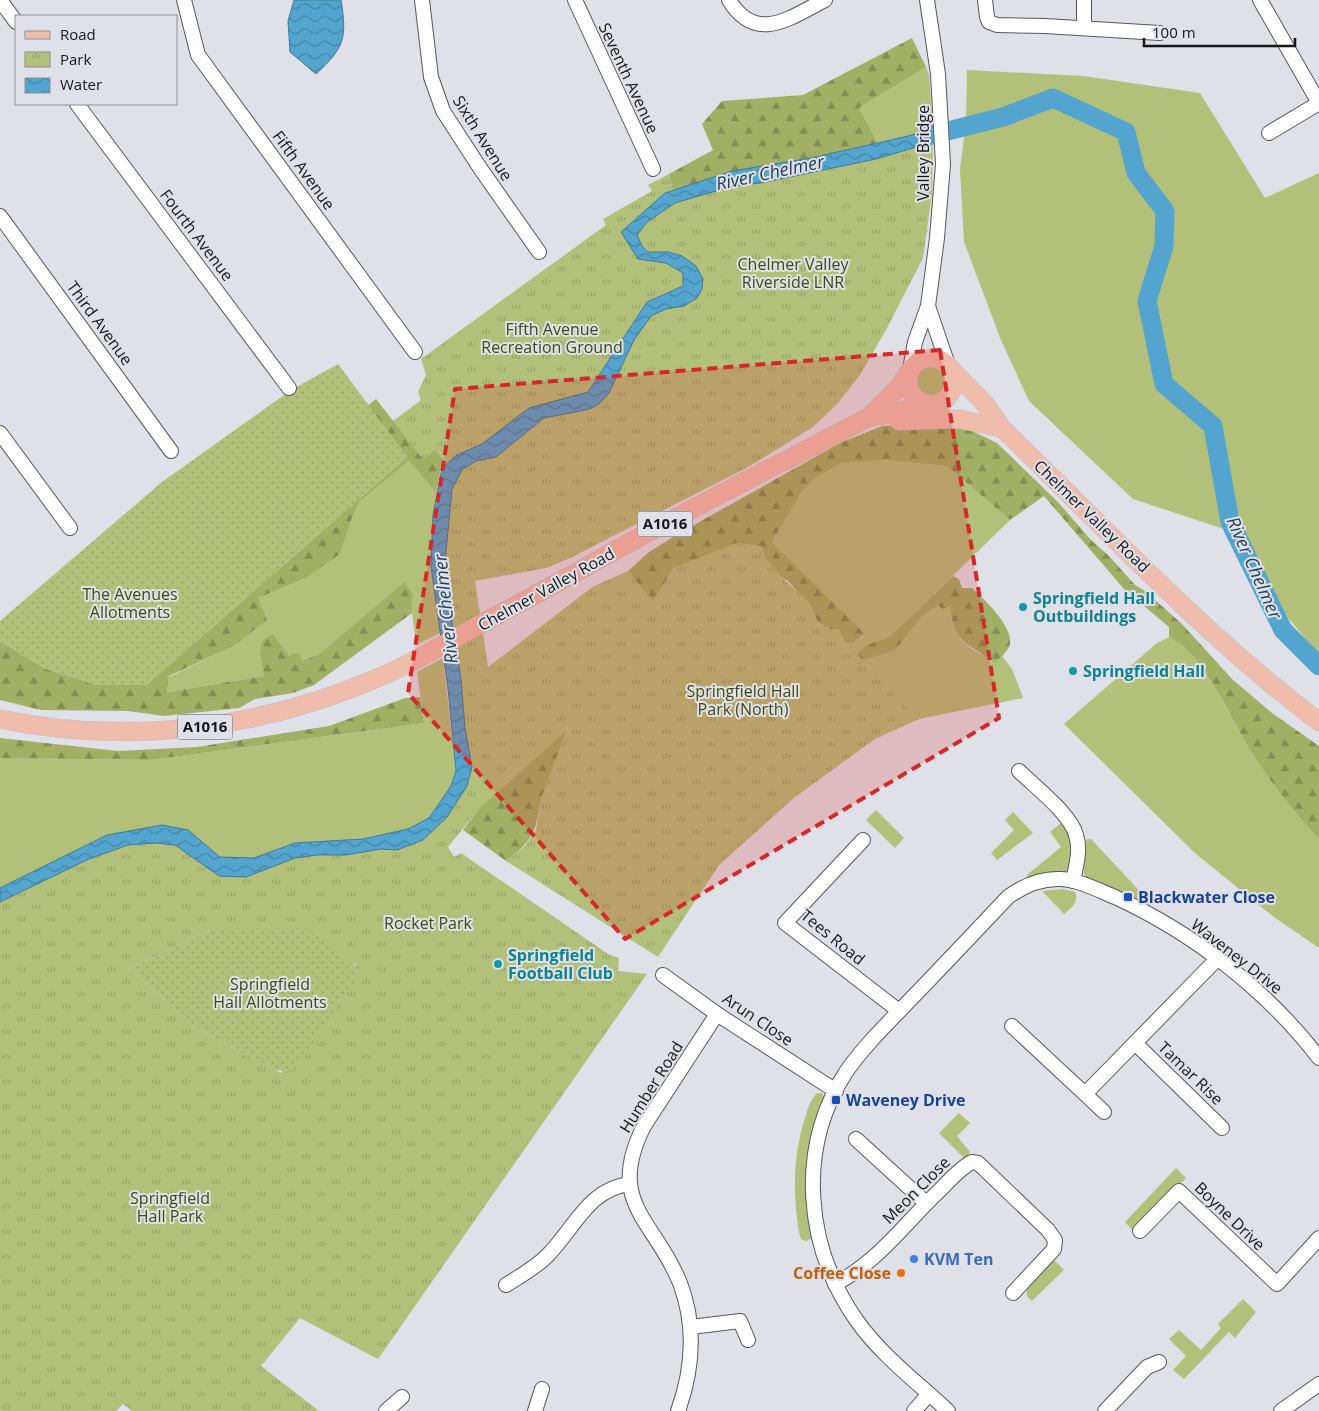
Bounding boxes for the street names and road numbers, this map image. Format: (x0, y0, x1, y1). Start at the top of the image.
street label: Seventh Avenue (594, 19, 664, 137)
street label: Sixth Avenue (448, 91, 518, 185)
street label: Valley Bridge (912, 105, 934, 201)
street label: Fifth Avenue (268, 126, 340, 214)
street label: Fourth Avenue (155, 185, 239, 285)
street label: Third Avenue (62, 277, 138, 369)
street label: Chelmer Valley Road (1029, 455, 1155, 577)
road number: A1016 (638, 512, 692, 536)
street label: Chelmer Valley Road (474, 542, 618, 636)
road number: A1016 (178, 714, 232, 740)
street label: Tees Road (796, 904, 870, 970)
street label: Waveney Drive (1187, 913, 1287, 999)
street label: Arun Close (718, 987, 798, 1051)
street label: Tamar Rise (1154, 1036, 1228, 1110)
street label: Humber Road (614, 1037, 688, 1137)
street label: Meon Close (877, 1151, 955, 1229)
street label: Boyne Drive (1190, 1177, 1270, 1255)

